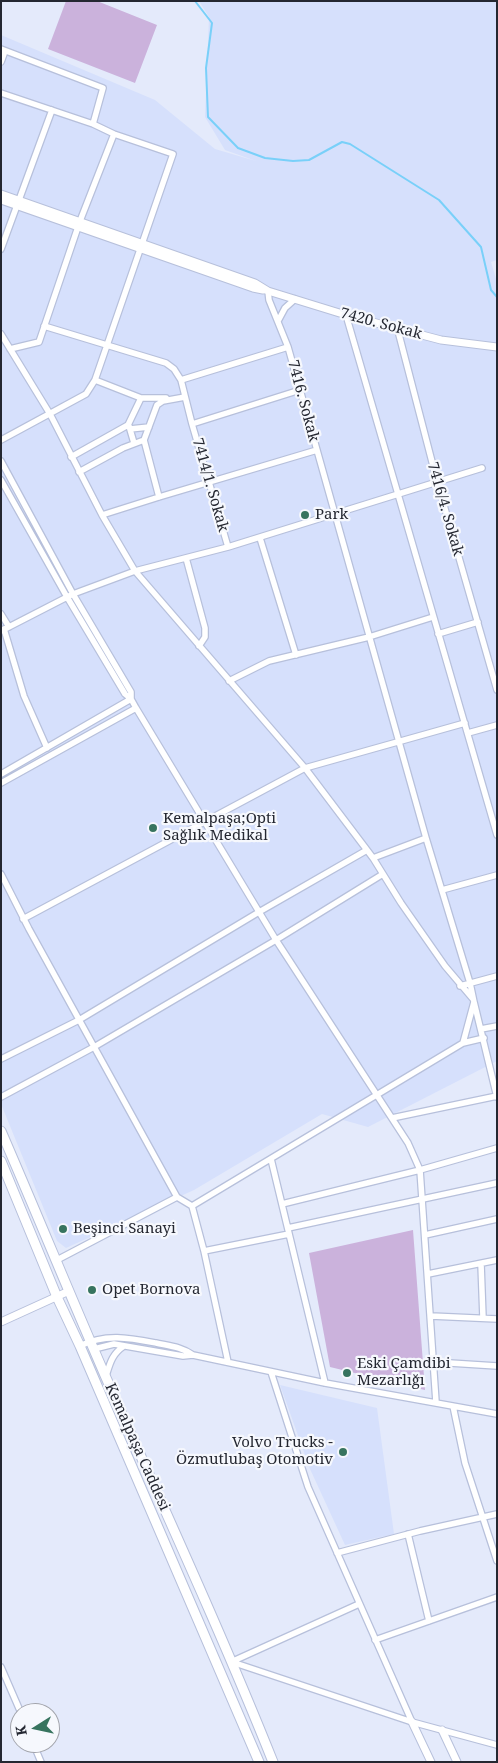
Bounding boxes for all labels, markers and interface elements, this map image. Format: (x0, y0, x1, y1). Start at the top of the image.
street label: 7420. Sokak (338, 304, 424, 344)
street label: 7416. Sokak (283, 358, 323, 444)
street label: 7414/1. Sokak (188, 436, 232, 534)
street label: 7416/4. Sokak (423, 460, 467, 558)
place label: Park (315, 506, 348, 524)
marker: Park (299, 509, 311, 521)
place label: Kemalpaşa;Opti Sağlık Medikal (163, 810, 276, 845)
marker: Kemalpaşa;Opti Sağlık Medikal (147, 822, 159, 834)
place label: Beşinci Sanayi (73, 1220, 176, 1238)
marker: Beşinci Sanayi (57, 1223, 69, 1235)
place label: Opet Bornova (102, 1281, 201, 1299)
marker: Opet Bornova (86, 1284, 98, 1296)
place label: Eski Çamdibi Mezarlığı (357, 1355, 450, 1390)
marker: Eski Çamdibi Mezarlığı (341, 1367, 353, 1379)
street label: Kemalpaşa Caddesi (101, 1380, 173, 1514)
place label: Volvo Trucks - Özmutlubaş Otomotiv (176, 1434, 333, 1469)
marker: Volvo Trucks - Özmutlubaş Otomotiv (337, 1446, 349, 1458)
north arrow (10, 1703, 60, 1753)
text: K (10, 1724, 31, 1737)

